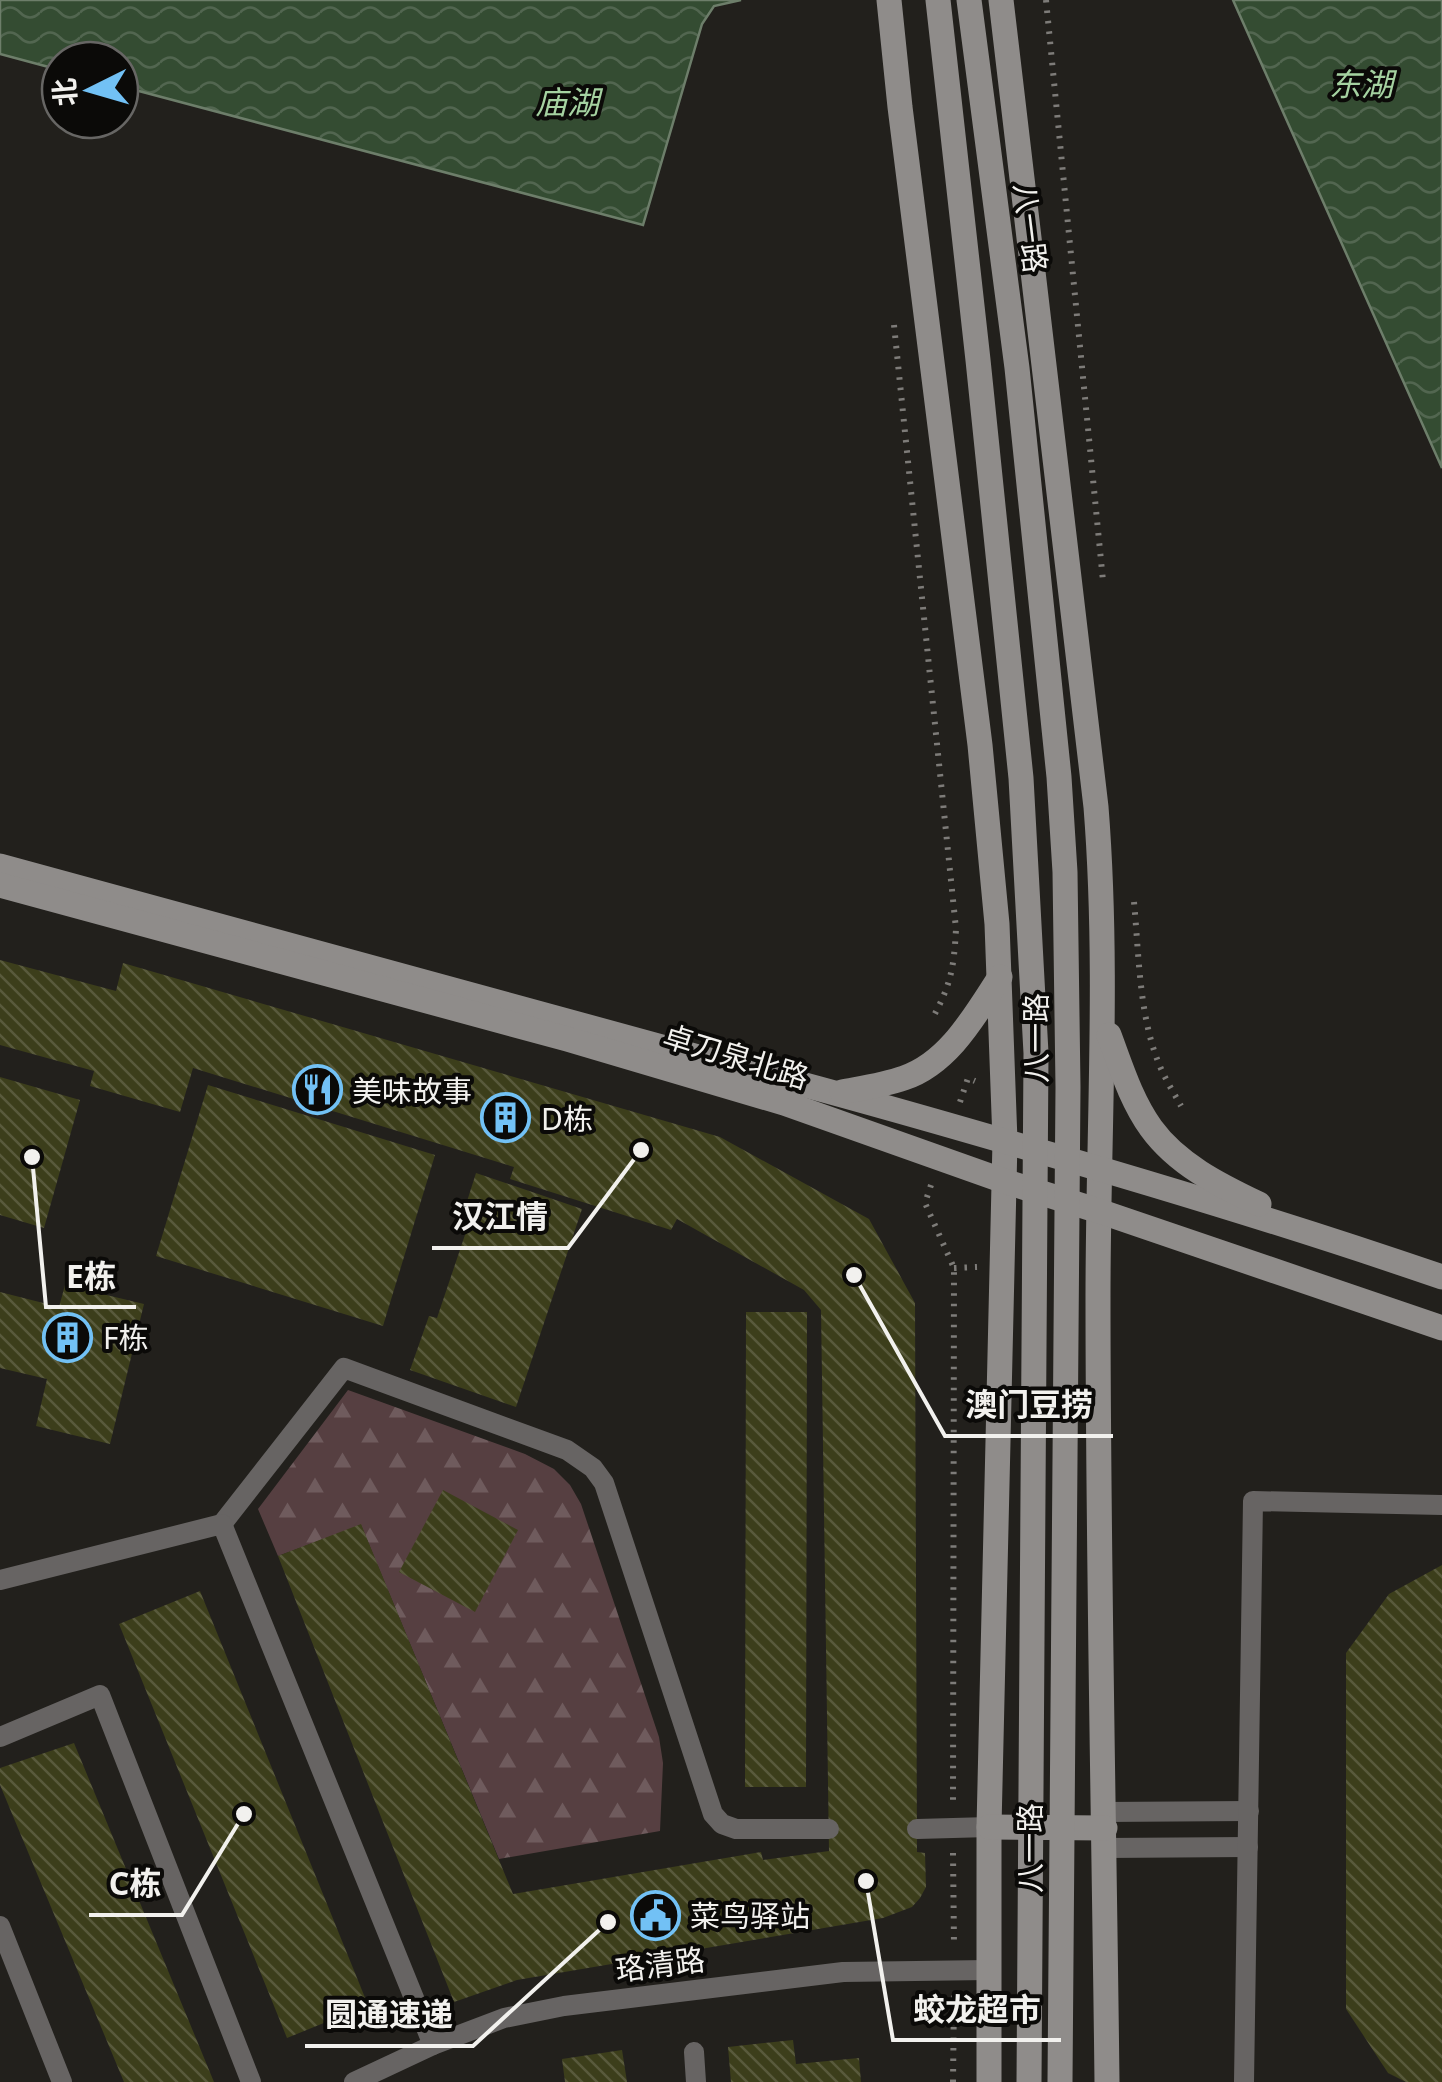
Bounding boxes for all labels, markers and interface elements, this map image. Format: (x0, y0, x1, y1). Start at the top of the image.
north arrow (40, 40, 140, 140)
water label: 东湖 (1329, 62, 1398, 105)
text: 北 (44, 77, 84, 108)
water label: 庙湖 (535, 80, 604, 123)
street label: 八一路 (1005, 181, 1057, 275)
street label: 八一路 (1015, 993, 1056, 1083)
street label: 卓刀泉北路 (658, 1014, 814, 1098)
restaurant icon: 美味故事 (291, 1064, 343, 1116)
place label: 美味故事 (352, 1070, 472, 1111)
building icon: D栋 (480, 1092, 532, 1144)
place label: D栋 (541, 1098, 593, 1139)
callout: 汉江情 (432, 1186, 568, 1248)
text: 汉江情 (452, 1194, 548, 1237)
callout: E栋 (46, 1245, 136, 1307)
text: E栋 (66, 1254, 116, 1297)
building icon: F栋 (42, 1311, 94, 1363)
place label: F栋 (103, 1317, 149, 1358)
callout: 澳门豆捞 (945, 1374, 1113, 1436)
text: 澳门豆捞 (965, 1382, 1093, 1425)
street label: 八一路 (1009, 1803, 1050, 1893)
callout: C栋 (89, 1853, 182, 1915)
text: C栋 (109, 1861, 161, 1904)
public building icon: 菜鸟驿站 (629, 1889, 681, 1941)
place label: 菜鸟驿站 (690, 1895, 810, 1936)
street label: 珞清路 (613, 1938, 707, 1990)
callout: 蛟龙超市 (893, 1978, 1061, 2040)
callout: 圆通速递 (305, 1984, 473, 2046)
text: 蛟龙超市 (913, 1987, 1041, 2030)
text: 圆通速递 (325, 1992, 453, 2035)

